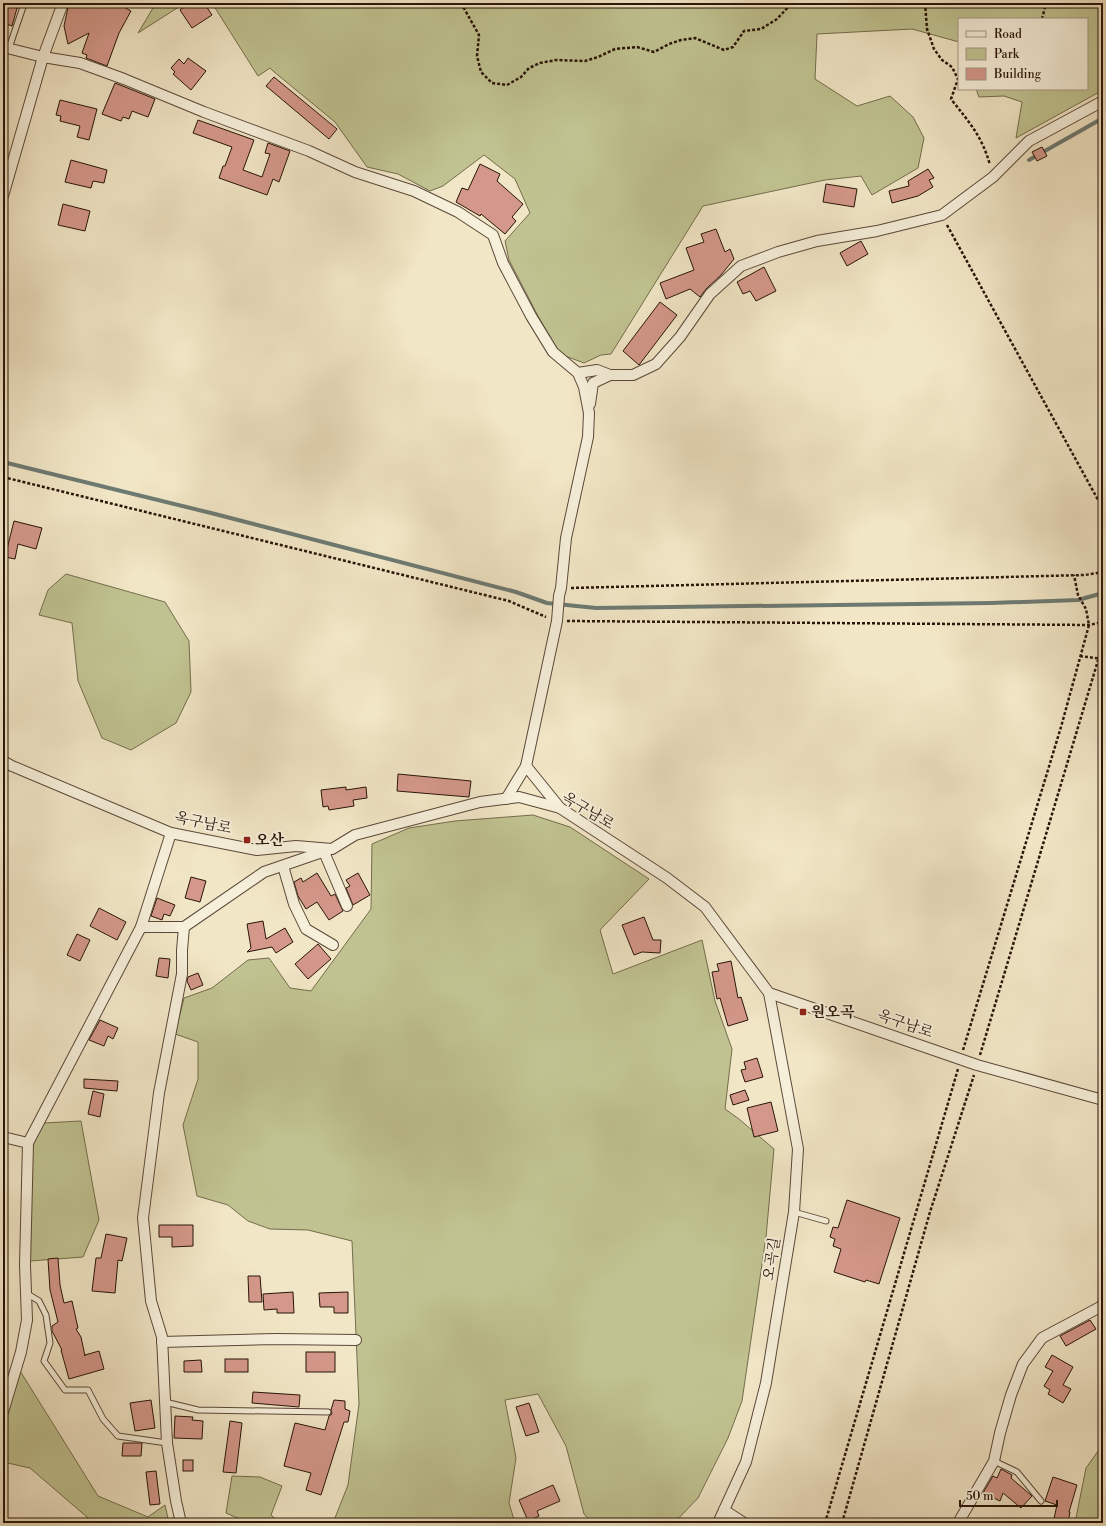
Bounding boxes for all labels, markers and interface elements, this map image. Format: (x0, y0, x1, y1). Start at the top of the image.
legend (958, 18, 1088, 90)
text: Road (994, 27, 1022, 42)
text: Park (994, 47, 1020, 62)
text: Building (993, 67, 1042, 82)
street label: 옥구남로 (558, 788, 618, 834)
street label: 옥구남로 (173, 808, 234, 838)
place label: 오산 (255, 831, 284, 850)
marker: 오산 (242, 835, 252, 845)
place label: 원오곡 (811, 1003, 855, 1022)
street label: 옥구남로 (875, 1006, 936, 1043)
marker: 원오곡 (798, 1007, 808, 1017)
street label: 오곡길 (759, 1236, 785, 1282)
scale bar (960, 1482, 1057, 1508)
text: 50 m (966, 1489, 994, 1504)

